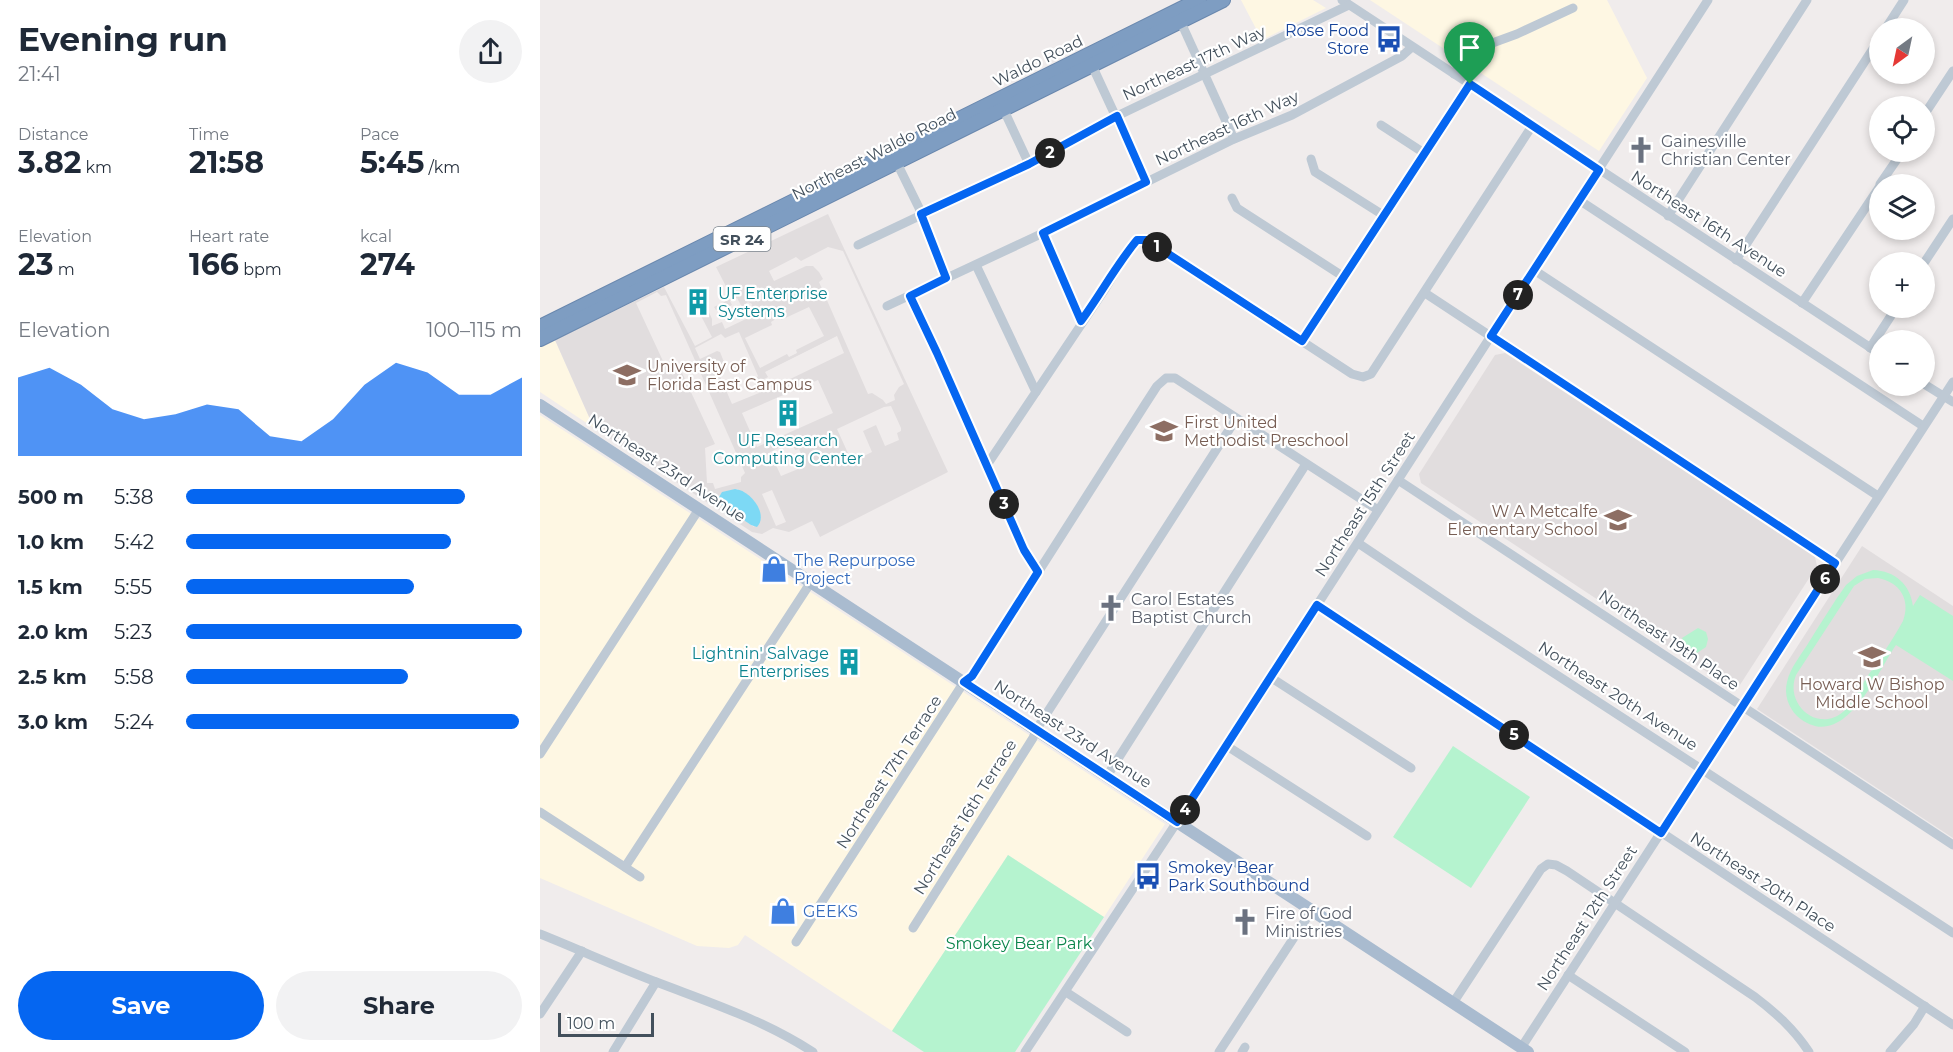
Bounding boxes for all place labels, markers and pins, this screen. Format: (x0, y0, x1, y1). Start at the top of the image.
place label: Rose Food Store (1285, 21, 1369, 58)
pin (1444, 22, 1495, 84)
bus stop icon: Rose Food Store (1374, 24, 1404, 54)
place label: Gainesville Christian Center (1661, 132, 1791, 169)
church icon: Gainesville Christian Center (1626, 135, 1656, 165)
pin: 2 (1035, 138, 1065, 168)
pin: 1 (1142, 232, 1172, 262)
pin: 7 (1503, 280, 1533, 310)
place label: UF Enterprise Systems (718, 284, 828, 321)
building icon: UF Enterprise Systems (683, 287, 713, 317)
place label: University of Florida East Campus (647, 357, 812, 394)
school or university icon: University of Florida East Campus (612, 360, 642, 390)
building icon: UF Research Computing Center (773, 398, 803, 428)
place label: First United Methodist Preschool (1184, 413, 1349, 450)
school or university icon: First United Methodist Preschool (1149, 416, 1179, 446)
place label: UF Research Computing Center (713, 431, 863, 468)
pin: 3 (989, 489, 1019, 519)
place label: W A Metcalfe Elementary School (1447, 502, 1598, 539)
school or university icon: W A Metcalfe Elementary School (1603, 505, 1633, 535)
place label: The Repurpose Project (794, 551, 915, 588)
shop icon: The Repurpose Project (759, 554, 789, 584)
pin: 6 (1810, 564, 1840, 594)
place label: Carol Estates Baptist Church (1131, 590, 1251, 627)
church icon: Carol Estates Baptist Church (1096, 593, 1126, 623)
school or university icon: Howard W Bishop Middle School (1857, 642, 1887, 672)
place label: Lightnin' Salvage Enterprises (692, 644, 829, 681)
building icon: Lightnin' Salvage Enterprises (834, 647, 864, 677)
place label: Howard W Bishop Middle School (1799, 675, 1945, 712)
pin: 5 (1499, 720, 1529, 750)
pin: 4 (1170, 795, 1200, 825)
place label: Smokey Bear Park Southbound (1168, 858, 1310, 895)
bus stop icon: Smokey Bear Park Southbound (1133, 861, 1163, 891)
shop icon: GEEKS (768, 896, 798, 926)
place label: GEEKS (803, 902, 858, 921)
place label: Fire of God Ministries (1265, 904, 1352, 941)
church icon: Fire of God Ministries (1230, 907, 1260, 937)

